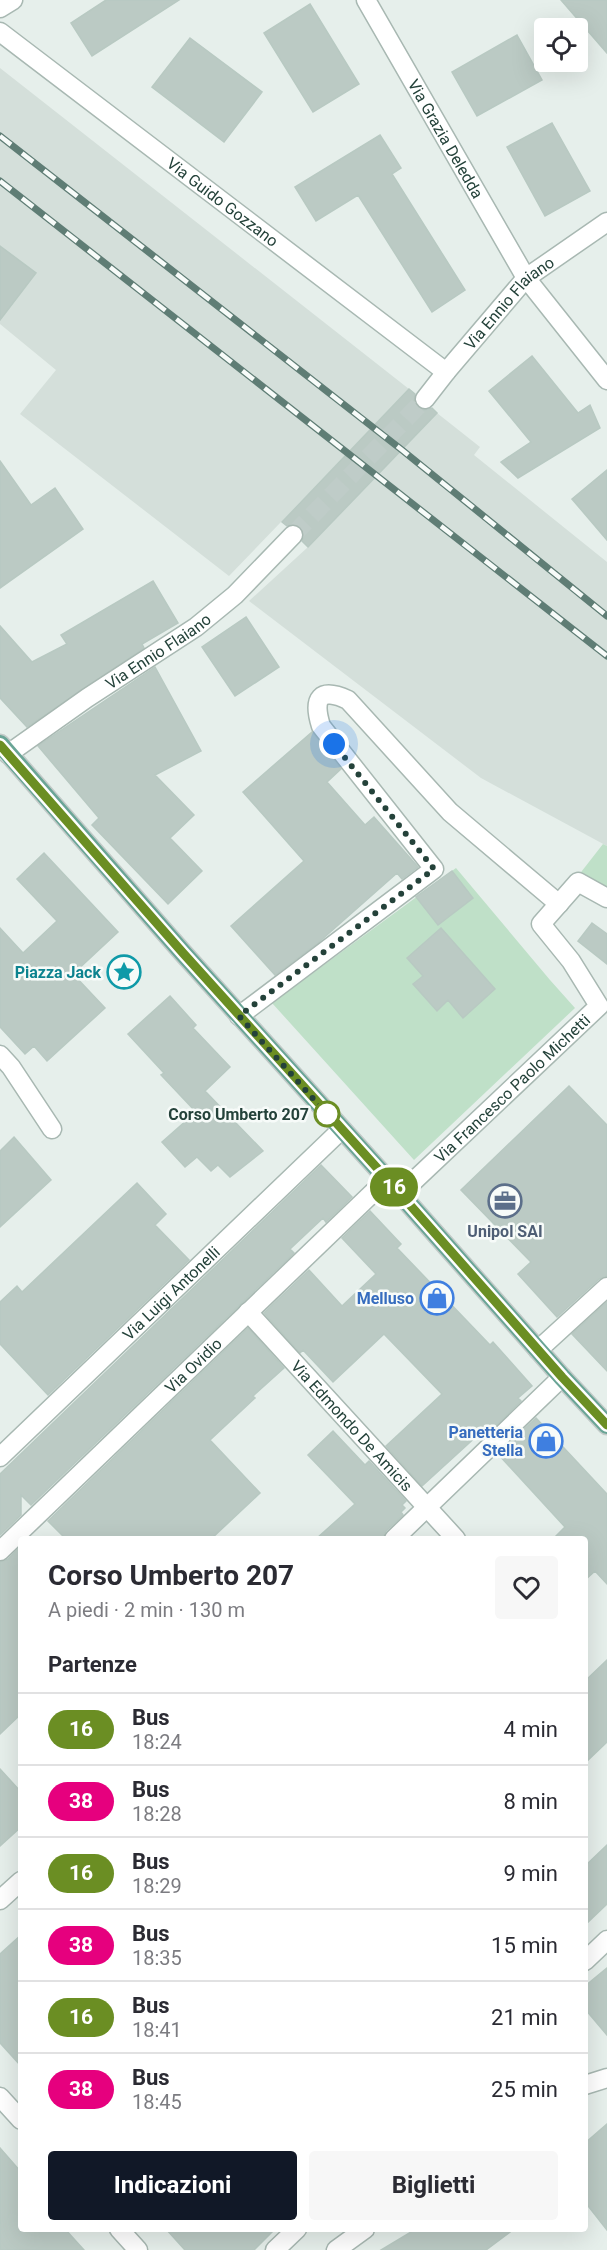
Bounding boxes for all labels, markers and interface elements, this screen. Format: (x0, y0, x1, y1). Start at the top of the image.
map controls (534, 18, 588, 72)
button: locate (534, 18, 588, 72)
street label: Via Grazia Deledda (404, 76, 487, 202)
street label: Via Guido Gozzano (163, 153, 282, 250)
street label: Via Ennio Flaiano (460, 252, 557, 353)
street label: Via Ennio Flaiano (102, 609, 215, 693)
your location (319, 729, 349, 759)
place icon: Piazza Jack (106, 954, 142, 990)
place label: Piazza Jack (15, 963, 101, 982)
street label: Via Francesco Paolo Michetti (430, 1010, 594, 1166)
marker: Corso Umberto 207 (314, 1101, 340, 1127)
place label: Corso Umberto 207 (168, 1105, 309, 1124)
line badge: 16 (367, 1168, 421, 1206)
text: 16 (382, 1175, 406, 1199)
office icon: Unipol SAI (487, 1183, 523, 1219)
place label: Unipol SAI (467, 1222, 543, 1241)
street label: Via Luigi Antonelli (119, 1242, 223, 1344)
shop icon: Melluso (419, 1280, 455, 1316)
place label: Melluso (357, 1289, 414, 1308)
street label: Via Ovidio (161, 1334, 226, 1397)
street label: Via Edmondo De Amicis (287, 1356, 417, 1495)
place label: Panetteria Stella (448, 1423, 523, 1460)
shop icon: Panetteria Stella (528, 1423, 564, 1459)
button: heart (495, 1556, 558, 1619)
text: Corso Umberto 207 (48, 1559, 294, 1592)
text: A piedi · 2 min · 130 m (48, 1598, 245, 1622)
text: Partenze (48, 1652, 137, 1677)
text: Bus (132, 1705, 170, 1730)
text: 16 (69, 1717, 93, 1741)
text: 4 min (503, 1717, 558, 1742)
text: 18:24 (132, 1730, 182, 1754)
text: Bus (132, 1777, 170, 1802)
text: 38 (69, 1789, 93, 1813)
text: 8 min (503, 1789, 558, 1814)
text: 18:28 (132, 1802, 182, 1826)
text: Bus (132, 1849, 170, 1874)
text: 16 (69, 1861, 93, 1885)
text: 9 min (503, 1861, 558, 1886)
text: 18:29 (132, 1874, 182, 1898)
text: Bus (132, 1921, 170, 1946)
text: 38 (69, 1933, 93, 1957)
text: 15 min (491, 1933, 558, 1958)
text: 18:35 (132, 1946, 182, 1970)
text: Bus (132, 1993, 170, 2018)
text: 16 (69, 2005, 93, 2029)
text: 21 min (491, 2005, 558, 2030)
text: 18:41 (132, 2018, 182, 2042)
text: Bus (132, 2065, 170, 2090)
text: 38 (69, 2077, 93, 2101)
text: 25 min (491, 2077, 558, 2102)
text: 18:45 (132, 2090, 182, 2114)
button: Indicazioni (48, 2151, 297, 2220)
button: Biglietti (309, 2151, 558, 2220)

